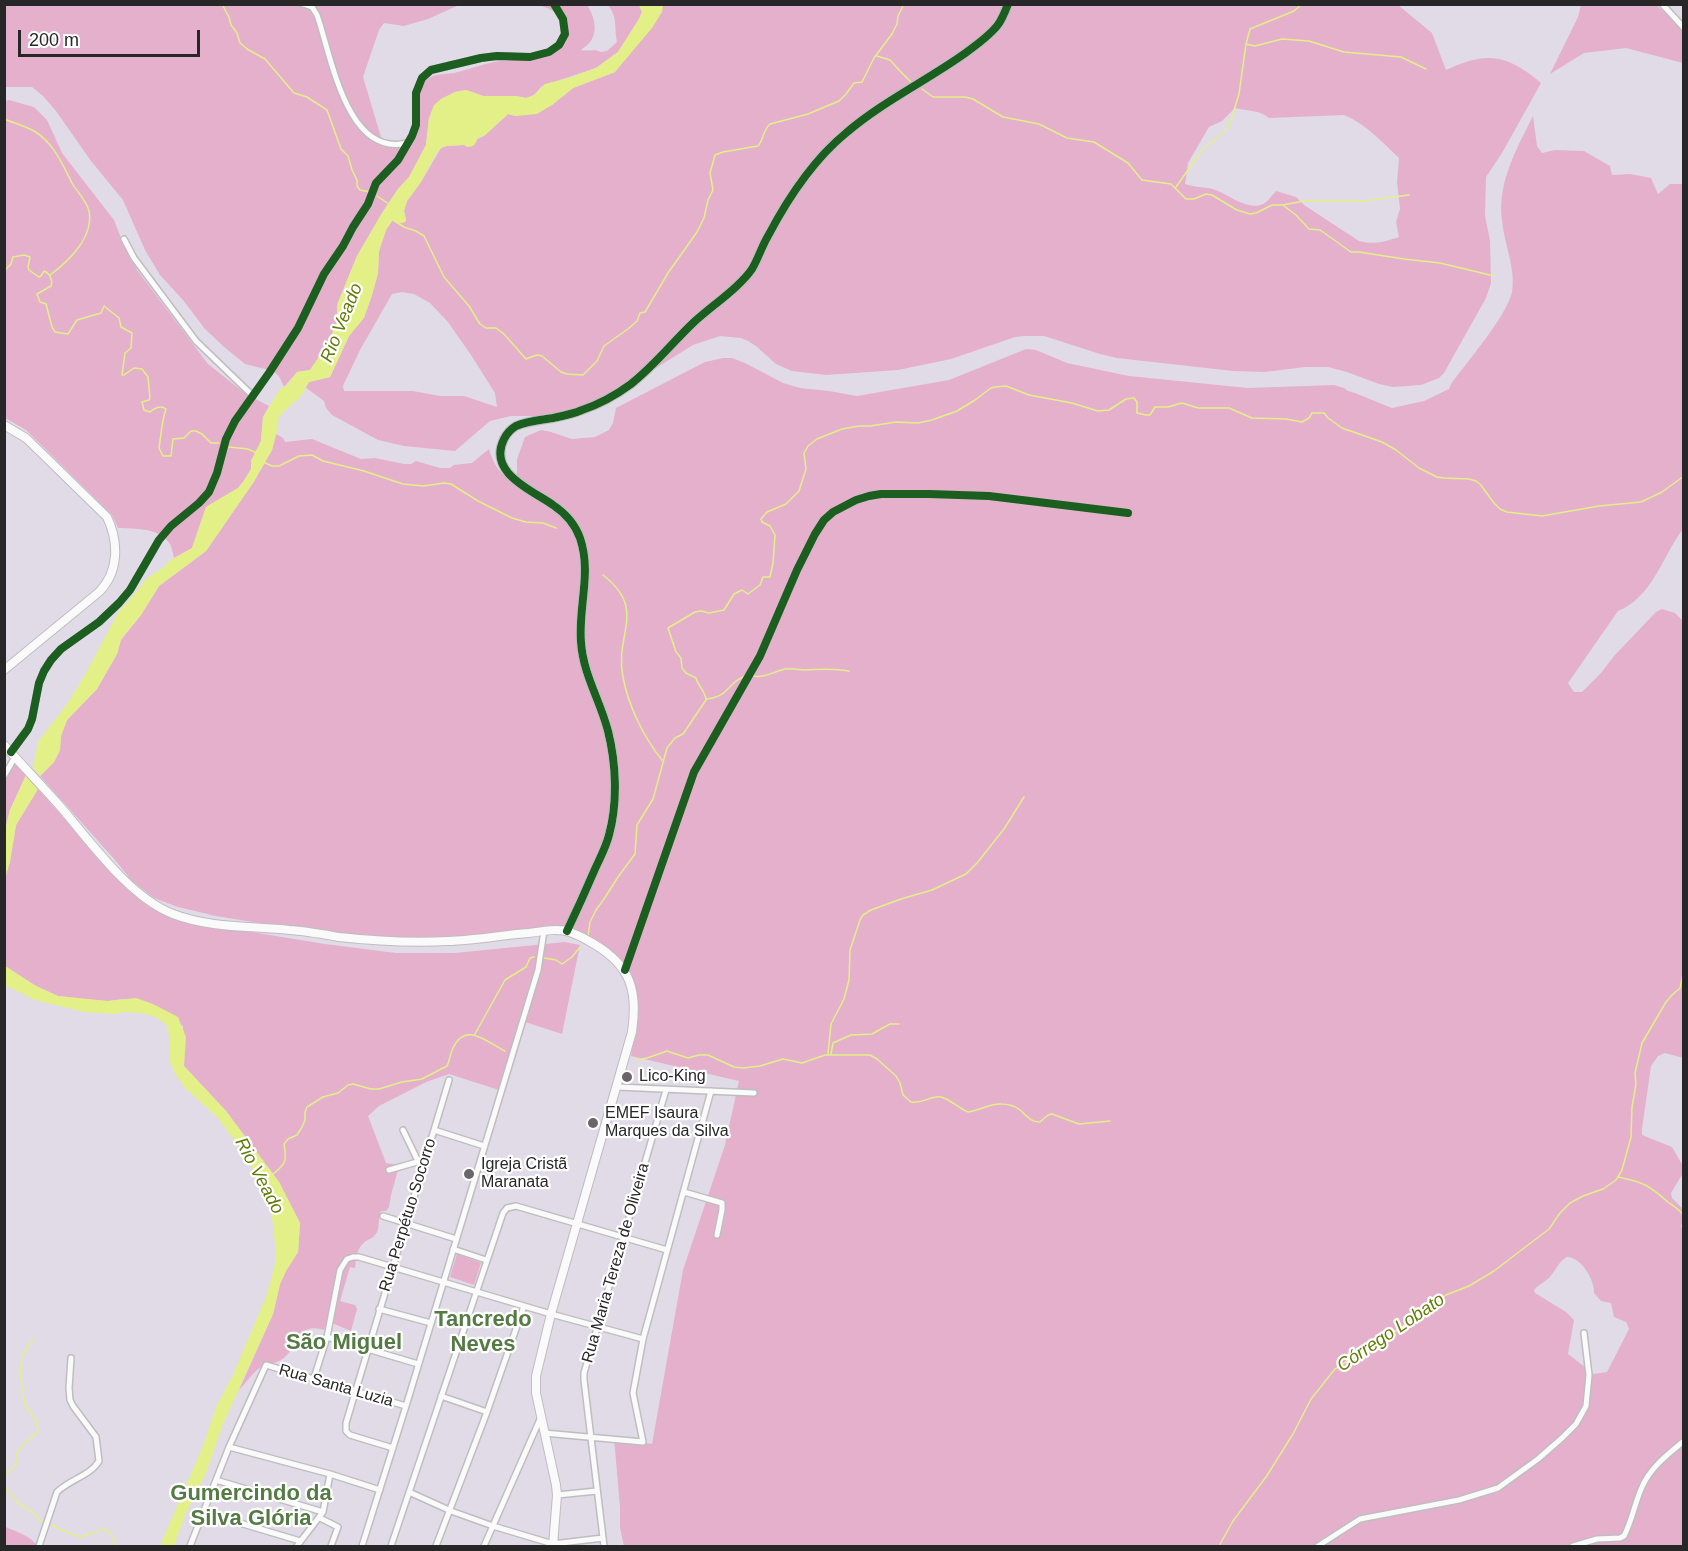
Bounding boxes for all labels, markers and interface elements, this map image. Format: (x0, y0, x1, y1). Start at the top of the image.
scale bar (21, 18, 202, 56)
text: 200 m (29, 30, 79, 50)
water label: Rio Veado (316, 280, 368, 366)
place label: Lico-King (639, 1067, 706, 1087)
marker: Lico-King (620, 1070, 634, 1084)
place label: EMEF Isaura Marques da Silva (605, 1104, 729, 1142)
marker: EMEF Isaura Marques da Silva (586, 1116, 600, 1130)
water label: Rio Veado (230, 1134, 288, 1218)
street label: Rua Perpétuo Socorro (376, 1136, 440, 1294)
place label: Igreja Cristã Maranata (481, 1155, 567, 1193)
street label: Rua Maria Tereza de Oliveira (578, 1161, 654, 1365)
marker: Igreja Cristã Maranata (462, 1167, 476, 1181)
water label: Córrego Lobato (1333, 1289, 1449, 1377)
district label: Tancredo Neves (434, 1307, 532, 1358)
district label: São Miguel (286, 1330, 402, 1356)
street label: Rua Santa Luzia (276, 1360, 396, 1412)
district label: Gumercindo da Silva Glória (170, 1481, 332, 1532)

